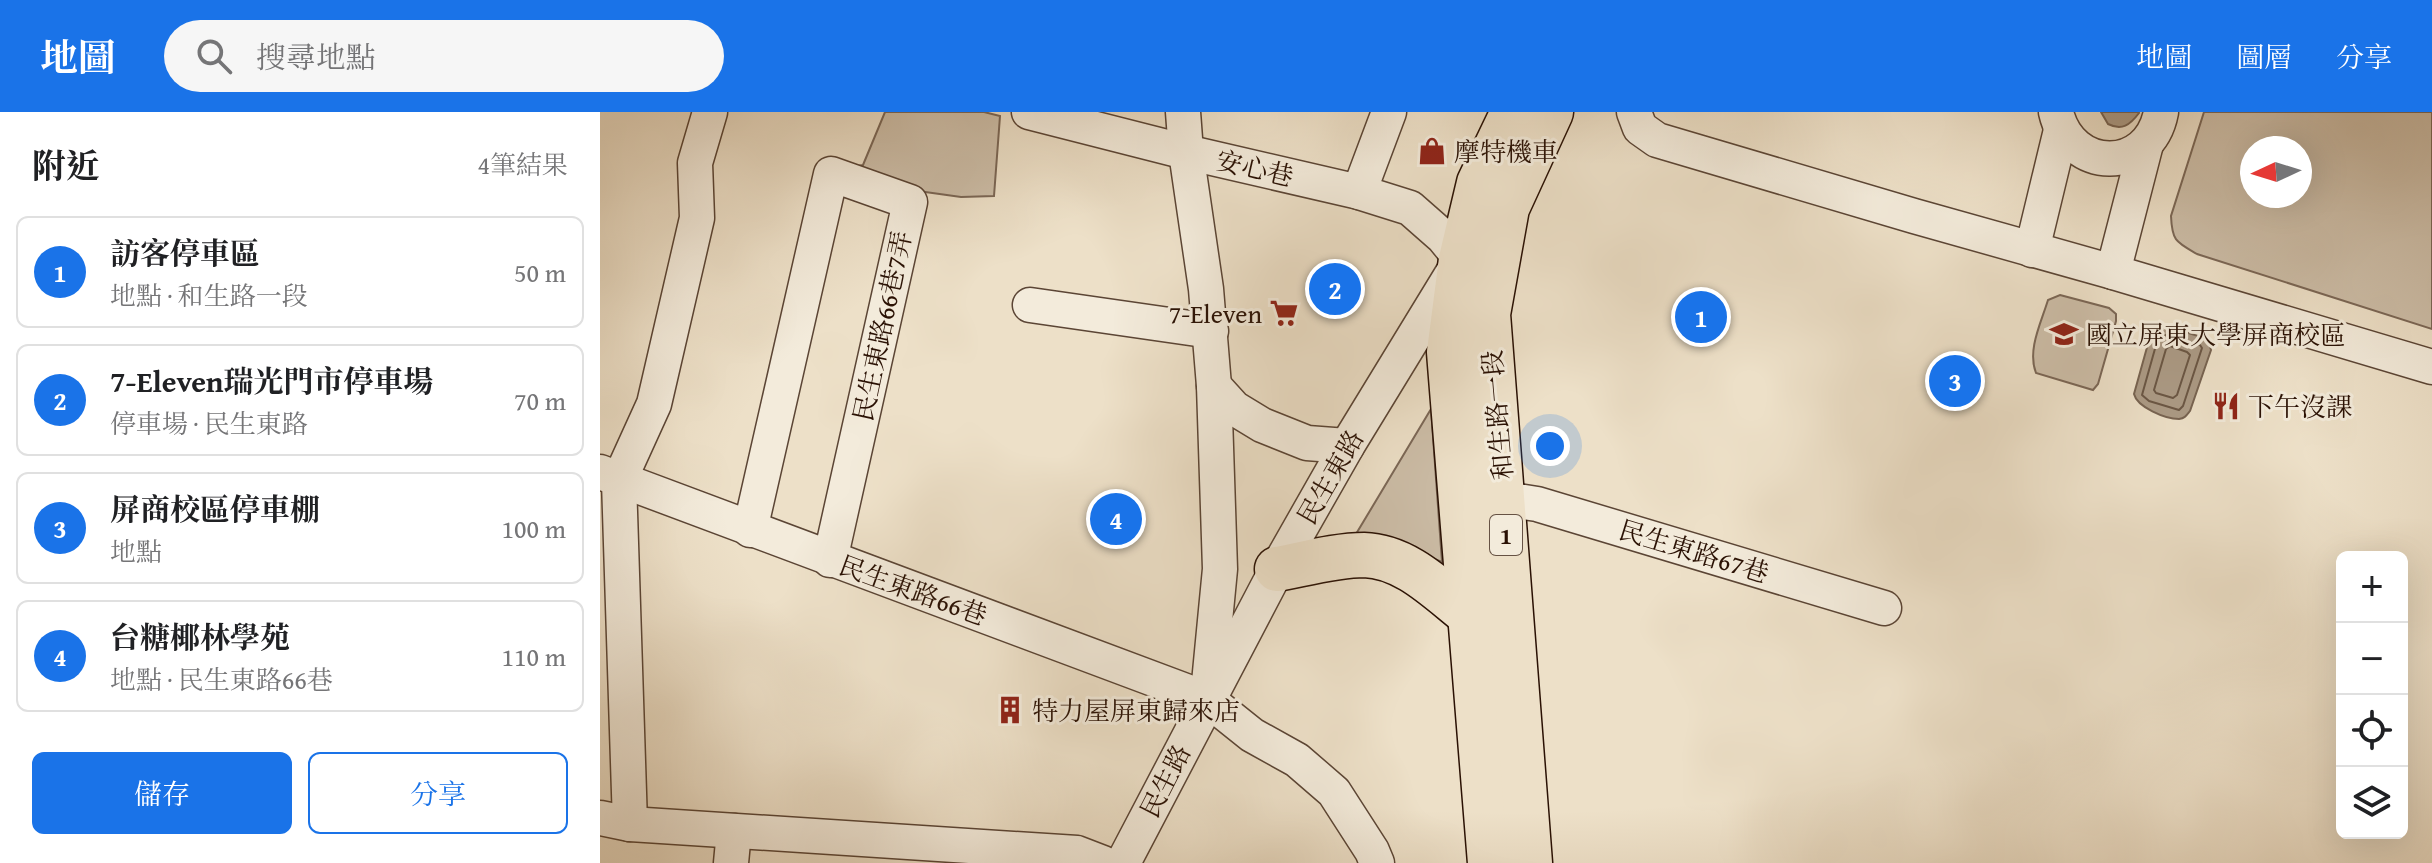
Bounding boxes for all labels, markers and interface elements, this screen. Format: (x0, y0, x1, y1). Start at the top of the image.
search box (164, 20, 724, 92)
text: 地圖 (40, 29, 116, 85)
icon: search (192, 34, 236, 78)
text: 搜尋地點 (256, 35, 376, 79)
text: 地圖 (2136, 36, 2192, 77)
text: 圖層 (2236, 36, 2292, 77)
text: 分享 (2336, 36, 2392, 77)
place label: 摩特機車 (1454, 132, 1558, 171)
shop icon: 摩特機車 (1417, 136, 1447, 166)
north arrow (2240, 136, 2312, 208)
street label: 安心巷 (1213, 140, 1297, 196)
text: 附近 (32, 141, 100, 190)
text: 4筆結果 (477, 145, 568, 184)
street label: 民生東路66巷7弄 (843, 227, 921, 425)
text: 訪客停車區 (110, 231, 260, 275)
text: 1 (53, 253, 67, 292)
text: 50 m (514, 253, 566, 292)
pin: 2 (1309, 259, 1361, 319)
text: 地點 · 和生路一段 (110, 276, 308, 315)
pin: 1 (1675, 287, 1727, 347)
place label: 7-Eleven (1169, 294, 1262, 333)
supermarket icon: 7-Eleven (1269, 298, 1299, 328)
place label: 國立屏東大學屏商校區 (2086, 315, 2346, 354)
school or university icon: 國立屏東大學屏商校區 (2049, 319, 2079, 349)
street label: 和生路一段 (1472, 349, 1522, 481)
pin: 3 (1929, 351, 1981, 411)
text: 7-Eleven瑞光門市停車場 (110, 359, 434, 403)
text: 2 (53, 381, 67, 420)
text: 70 m (514, 381, 566, 420)
place label: 下午沒課 (2248, 387, 2352, 426)
restaurant icon: 下午沒課 (2211, 391, 2241, 421)
text: 停車場 · 民生東路 (110, 404, 308, 443)
street label: 民生東路 (1287, 422, 1373, 532)
your location (1530, 426, 1570, 466)
text: 屏商校區停車棚 (110, 487, 320, 531)
pin: 4 (1090, 489, 1142, 549)
text: 3 (53, 509, 67, 548)
text: 100 m (501, 509, 566, 548)
street label: 民生東路67巷 (1614, 510, 1774, 592)
road number: 1 (1490, 515, 1522, 555)
text: 地點 (110, 532, 162, 571)
street label: 民生東路66巷 (833, 545, 993, 635)
map controls (2336, 551, 2408, 839)
button: + (2336, 551, 2408, 623)
text: 台糖椰林學苑 (110, 615, 290, 659)
button: − (2336, 623, 2408, 695)
text: 4 (53, 637, 67, 676)
text: 110 m (501, 637, 566, 676)
text: 地點 · 民生東路66巷 (110, 660, 333, 699)
place label: 特力屋屏東歸來店 (1032, 691, 1240, 730)
building icon: 特力屋屏東歸來店 (995, 695, 1025, 725)
button: locate (2336, 695, 2408, 767)
street label: 民生路 (1130, 737, 1200, 825)
button: 儲存 (32, 752, 292, 834)
button: 分享 (308, 752, 568, 834)
button: layers (2336, 767, 2408, 839)

